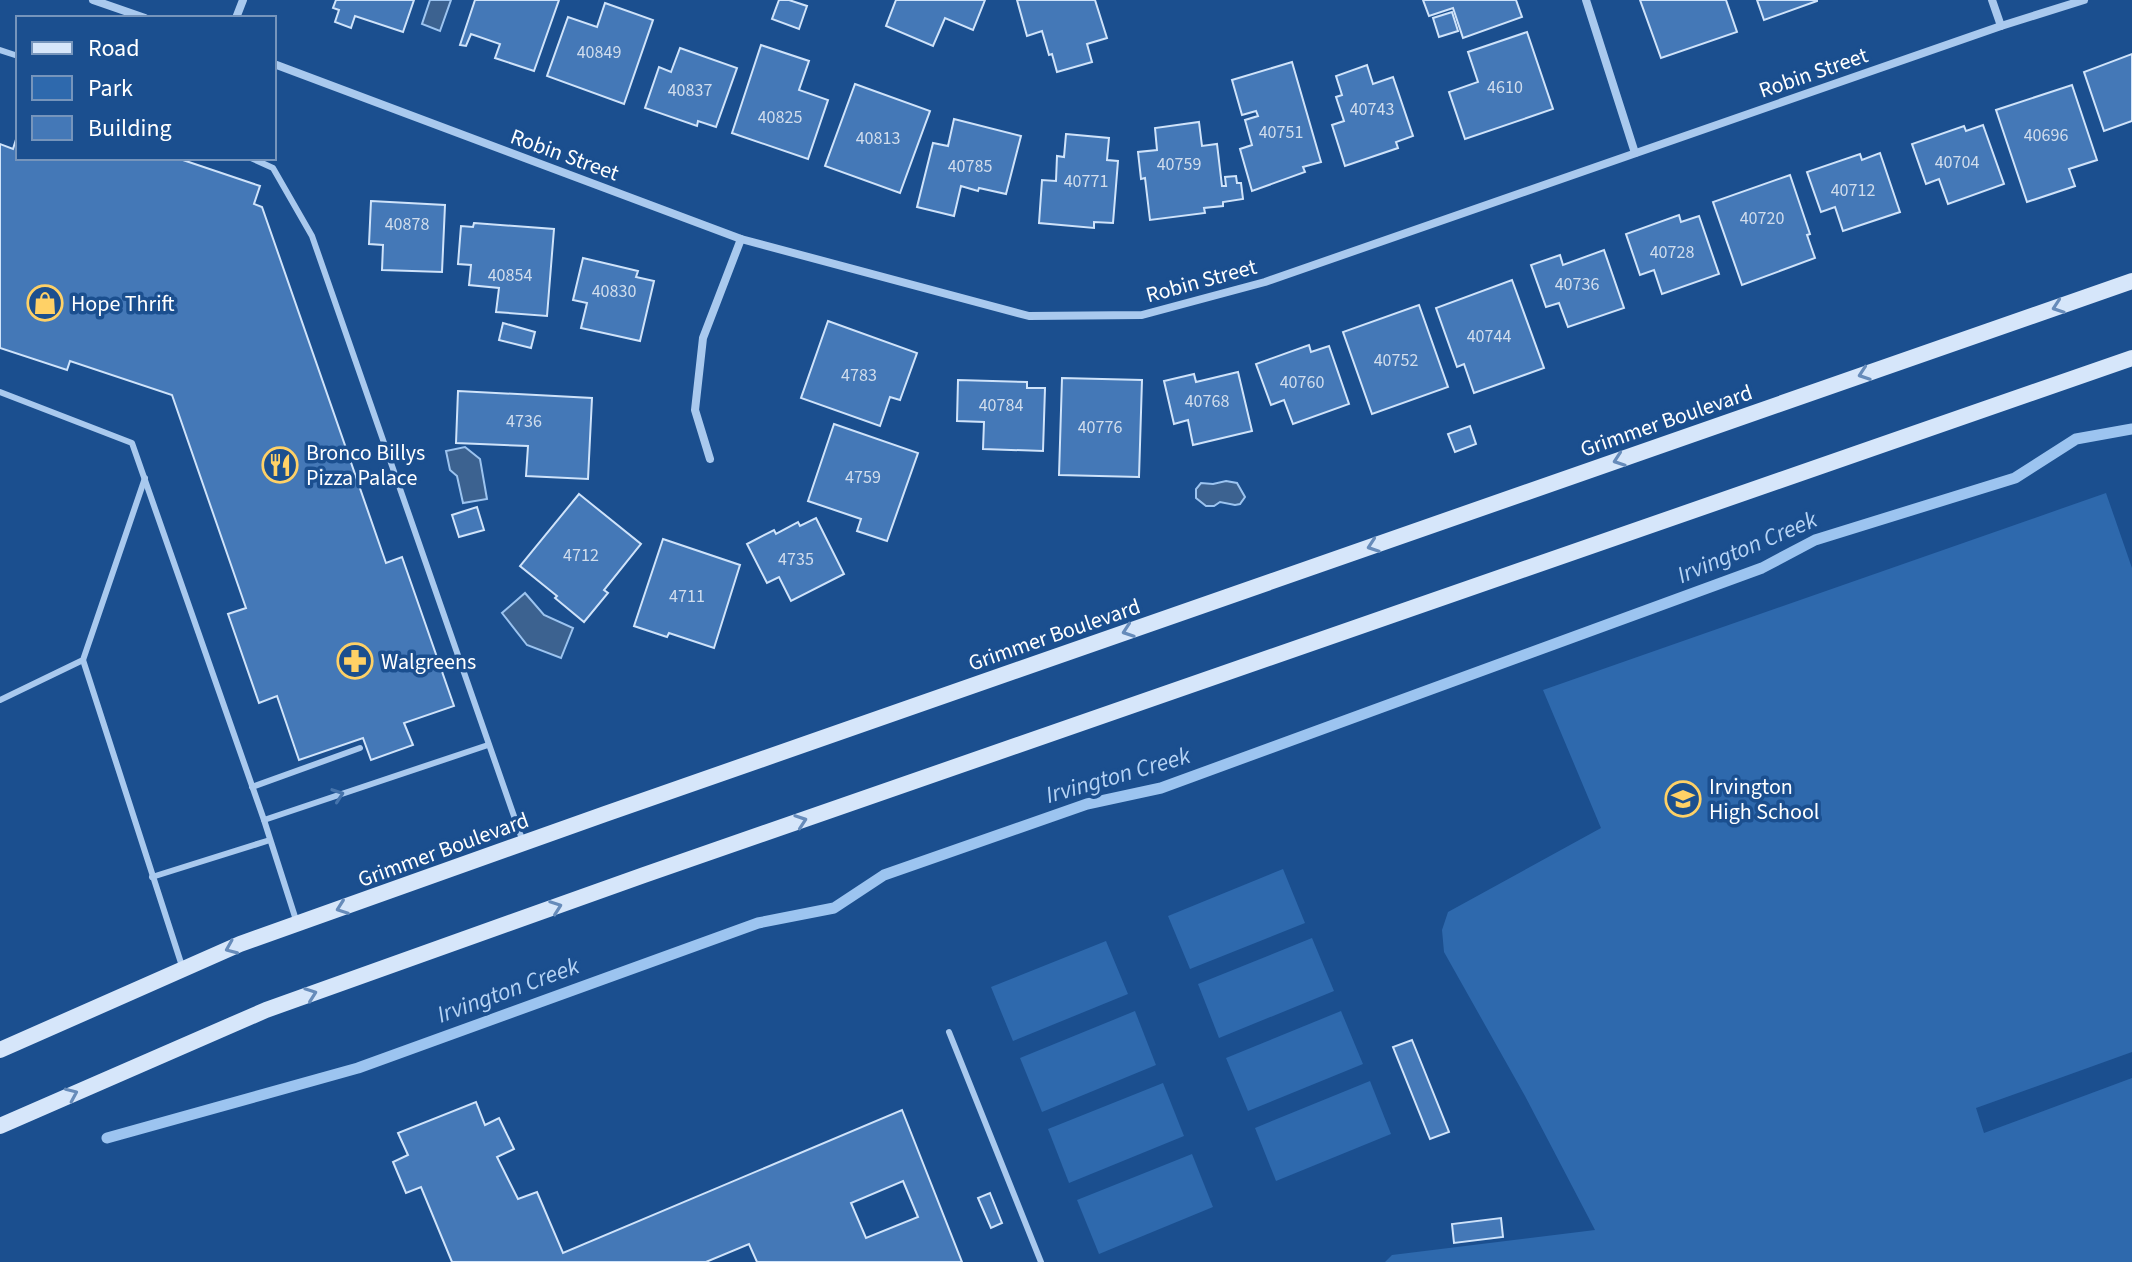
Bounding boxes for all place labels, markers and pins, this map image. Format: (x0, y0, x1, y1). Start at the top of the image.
shop icon: Hope Thrift (26, 284, 64, 322)
place label: Hope Thrift (71, 288, 175, 320)
place label: Bronco Billys Pizza Palace (306, 437, 425, 494)
restaurant icon: Bronco Billys Pizza Palace (261, 446, 299, 484)
pharmacy icon: Walgreens (336, 642, 374, 680)
place label: Walgreens (381, 646, 476, 678)
place label: Irvington High School (1709, 771, 1819, 828)
school or university icon: Irvington High School (1664, 780, 1702, 818)

